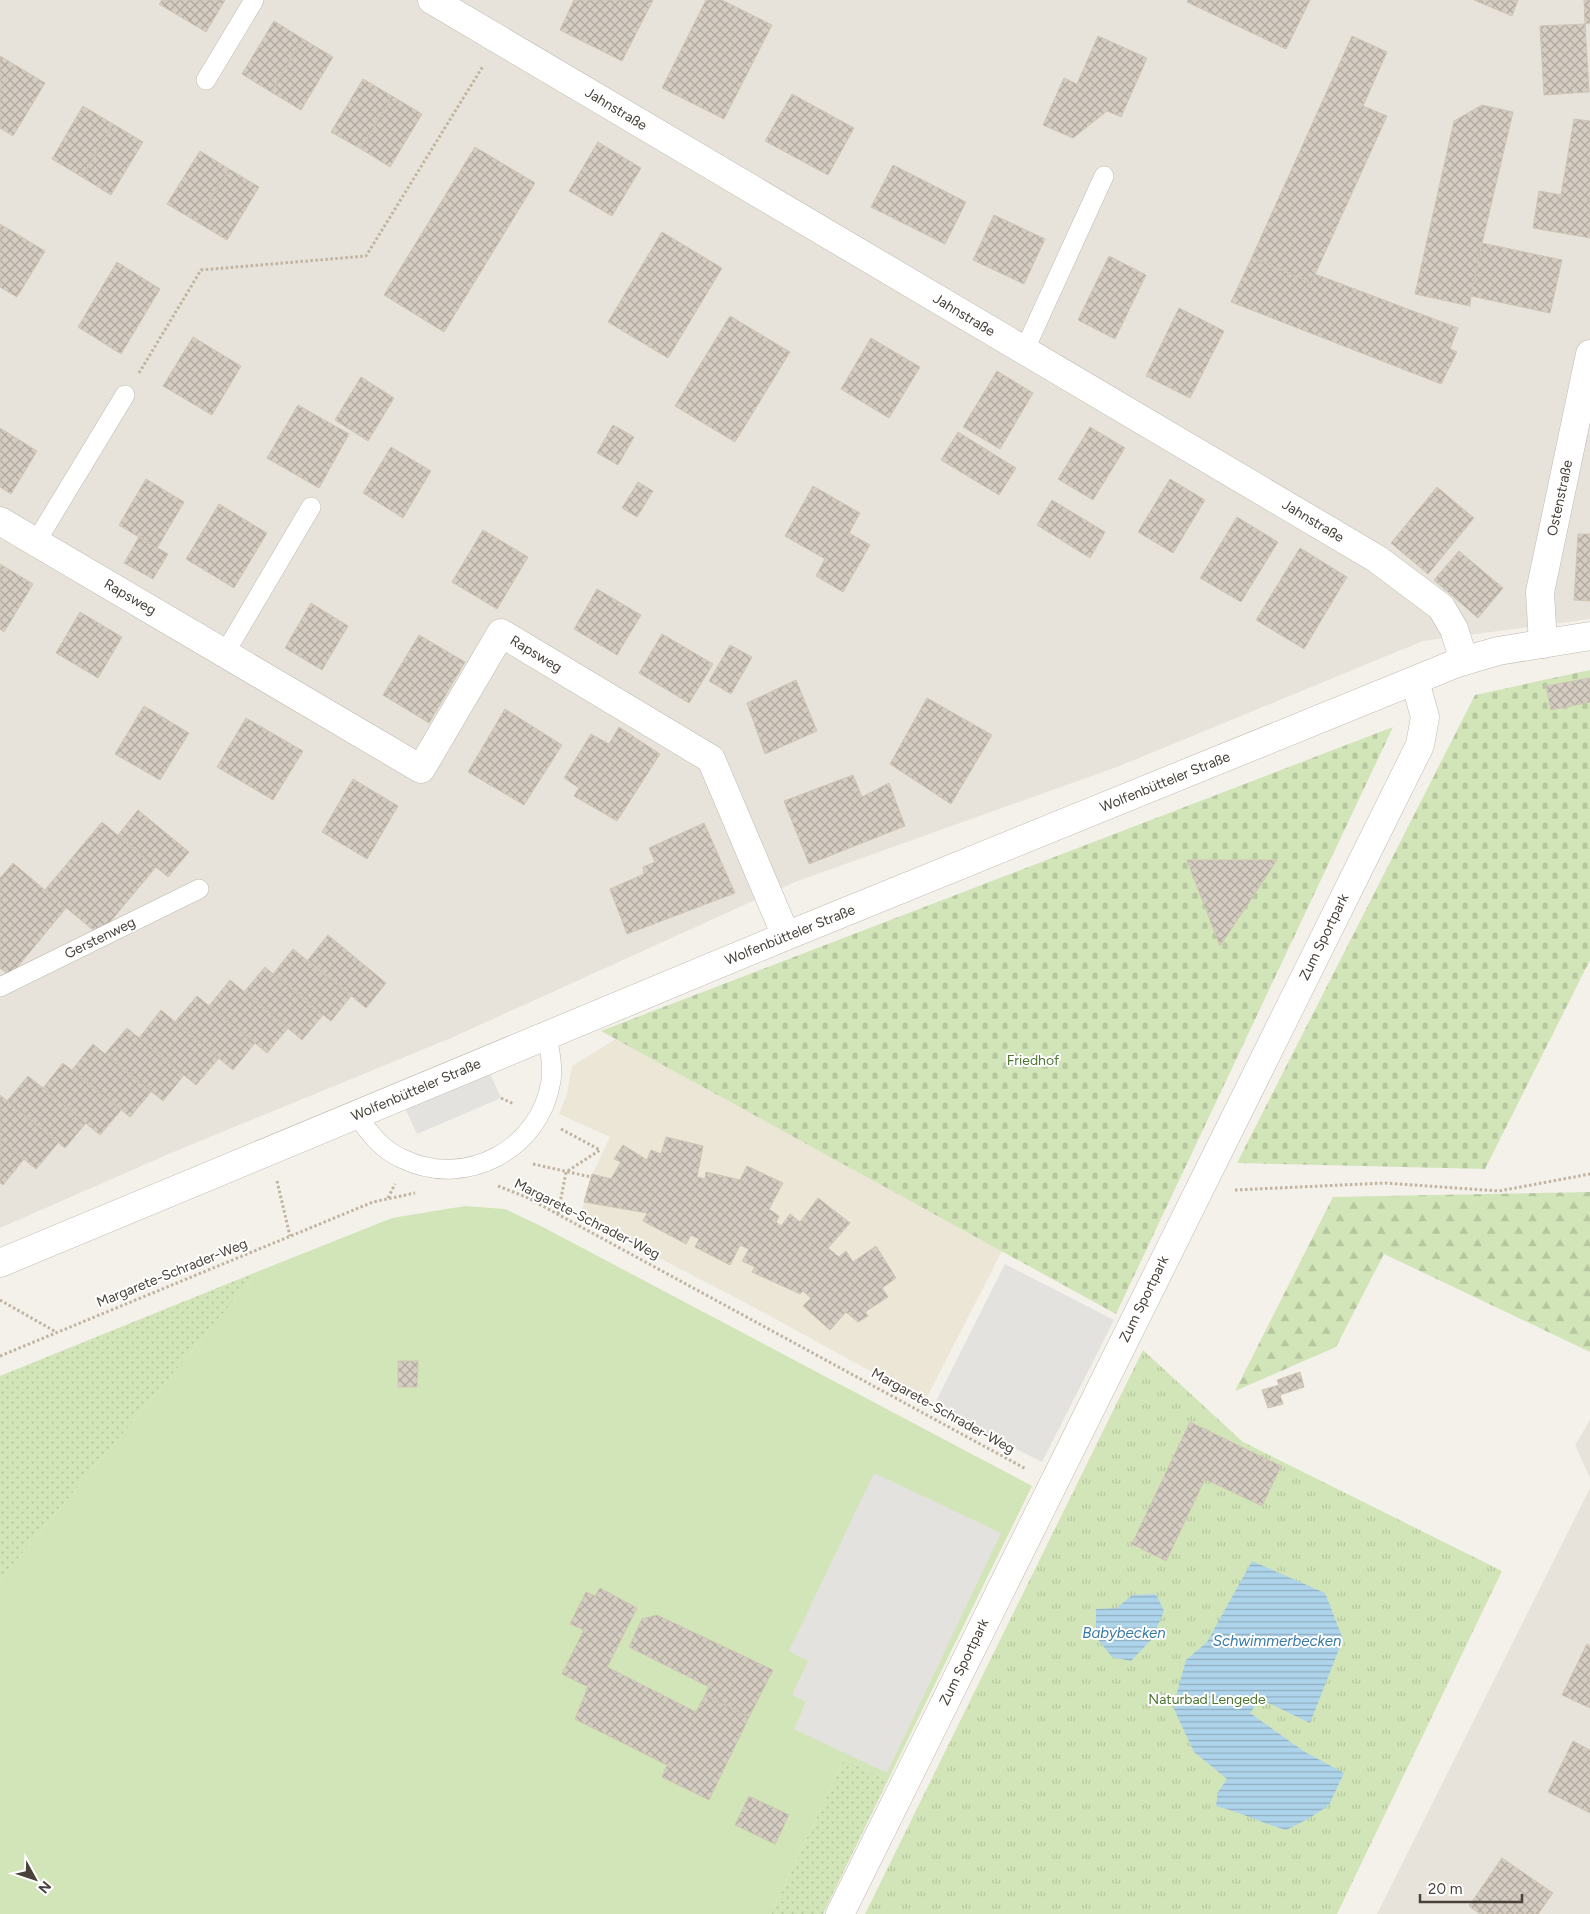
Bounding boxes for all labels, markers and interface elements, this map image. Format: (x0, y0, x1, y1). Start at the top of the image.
street label: Jahnstraße (582, 84, 650, 134)
street label: Jahnstraße (930, 290, 998, 340)
street label: Ostenstraße (1544, 458, 1576, 538)
street label: Jahnstraße (1279, 496, 1347, 546)
street label: Rapsweg (101, 575, 159, 619)
street label: Rapsweg (507, 632, 565, 676)
street label: Wolfenbütteler Straße (1097, 748, 1233, 816)
street label: Zum Sportpark (1296, 891, 1352, 983)
street label: Wolfenbütteler Straße (722, 901, 858, 969)
street label: Gerstenweg (62, 914, 138, 962)
park label: Friedhof (1007, 1052, 1060, 1069)
street label: Wolfenbütteler Straße (349, 1055, 484, 1125)
street label: Margarete-Schrader-Weg (511, 1175, 663, 1263)
street label: Margarete-Schrader-Weg (94, 1235, 250, 1311)
street label: Zum Sportpark (1116, 1253, 1172, 1345)
street label: Margarete-Schrader-Weg (868, 1364, 1018, 1458)
street label: Zum Sportpark (936, 1616, 992, 1708)
water label: Babybecken (1082, 1624, 1166, 1642)
water label: Schwimmerbecken (1213, 1632, 1341, 1650)
park label: Naturbad Lengede (1148, 1691, 1266, 1708)
north arrow (10, 1854, 60, 1904)
scale bar (1420, 1872, 1522, 1904)
text: N (35, 1877, 55, 1897)
text: 20 m (1428, 1880, 1462, 1898)

